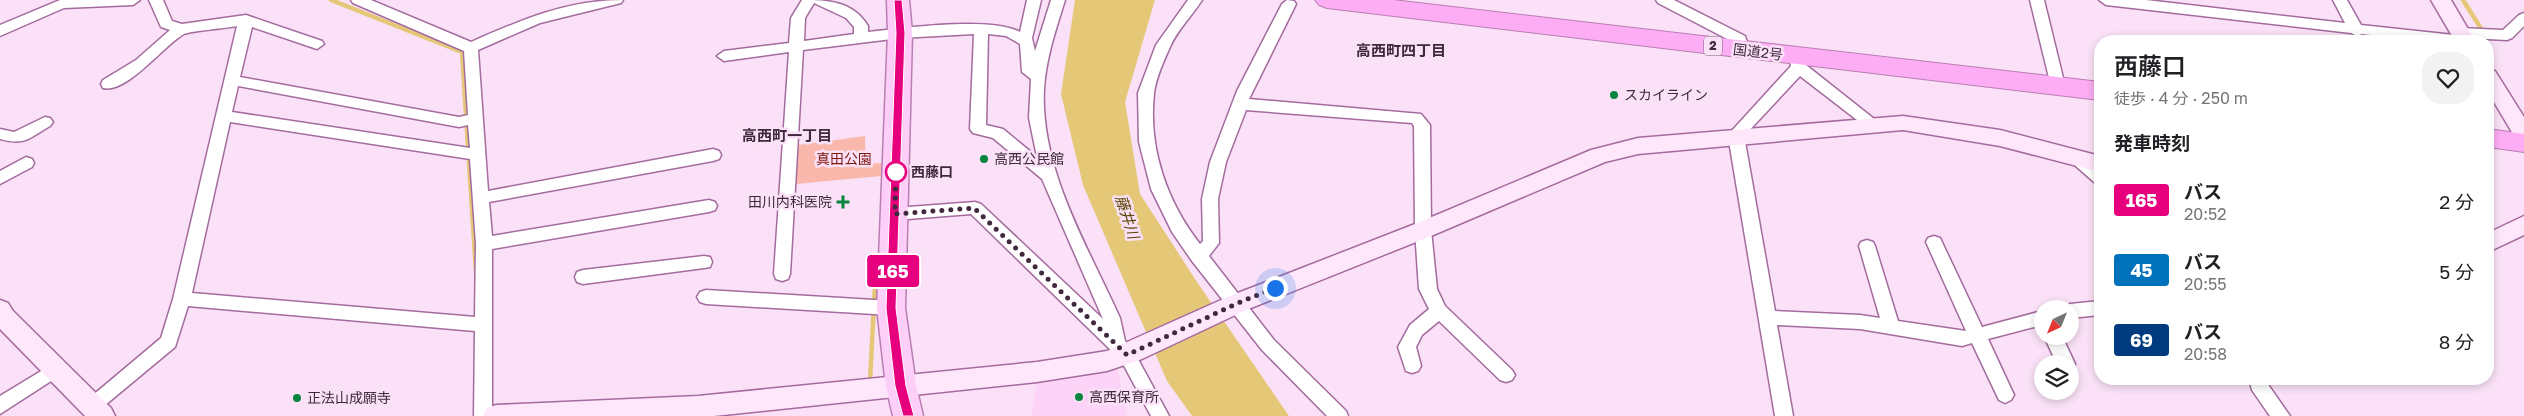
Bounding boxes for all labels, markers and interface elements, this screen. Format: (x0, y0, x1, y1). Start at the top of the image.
road number: 2 (1704, 36, 1722, 56)
street label: 国道2号 (1732, 40, 1784, 63)
district label: 高西町四丁目 (1356, 41, 1446, 59)
text: 西藤口 (2114, 51, 2186, 80)
button: heart (2422, 52, 2474, 104)
place label: スカイライン (1624, 86, 1708, 103)
text: 徒歩 · 4 分 · 250 m (2114, 88, 2248, 108)
marker: スカイライン (1608, 89, 1620, 101)
district label: 高西町一丁目 (742, 126, 832, 144)
text: 発車時刻 (2114, 131, 2190, 154)
park label: 真田公園 (816, 150, 872, 167)
place label: 高西公民館 (994, 150, 1064, 167)
marker: 高西公民館 (978, 153, 990, 165)
marker: 西藤口 (885, 161, 907, 183)
place label: 西藤口 (911, 163, 953, 180)
text: バス (2184, 180, 2222, 203)
text: 165 (2126, 189, 2157, 211)
text: 2 分 (2439, 190, 2474, 213)
place label: 田川内科医院 (748, 193, 832, 210)
water label: 藤井川 (1112, 193, 1144, 243)
marker: 田川内科医院 (836, 195, 850, 209)
text: 20:52 (2184, 204, 2227, 224)
text: バス (2184, 250, 2222, 273)
line badge: 165 (864, 255, 922, 287)
text: 45 (2130, 259, 2153, 281)
text: 165 (877, 260, 909, 282)
text: 5 分 (2439, 260, 2474, 283)
text: 20:55 (2184, 274, 2227, 294)
your location (1263, 276, 1288, 301)
north arrow (2034, 300, 2079, 345)
map controls (2034, 300, 2079, 400)
text: バス (2184, 320, 2222, 343)
text: 69 (2130, 329, 2153, 351)
text: 8 分 (2439, 330, 2474, 353)
text: 20:58 (2184, 344, 2227, 364)
button: layers (2034, 355, 2079, 400)
place label: 高西保育所 (1089, 388, 1159, 405)
place label: 正法山成願寺 (307, 389, 391, 406)
marker: 高西保育所 (1073, 391, 1085, 403)
marker: 正法山成願寺 (291, 392, 303, 404)

